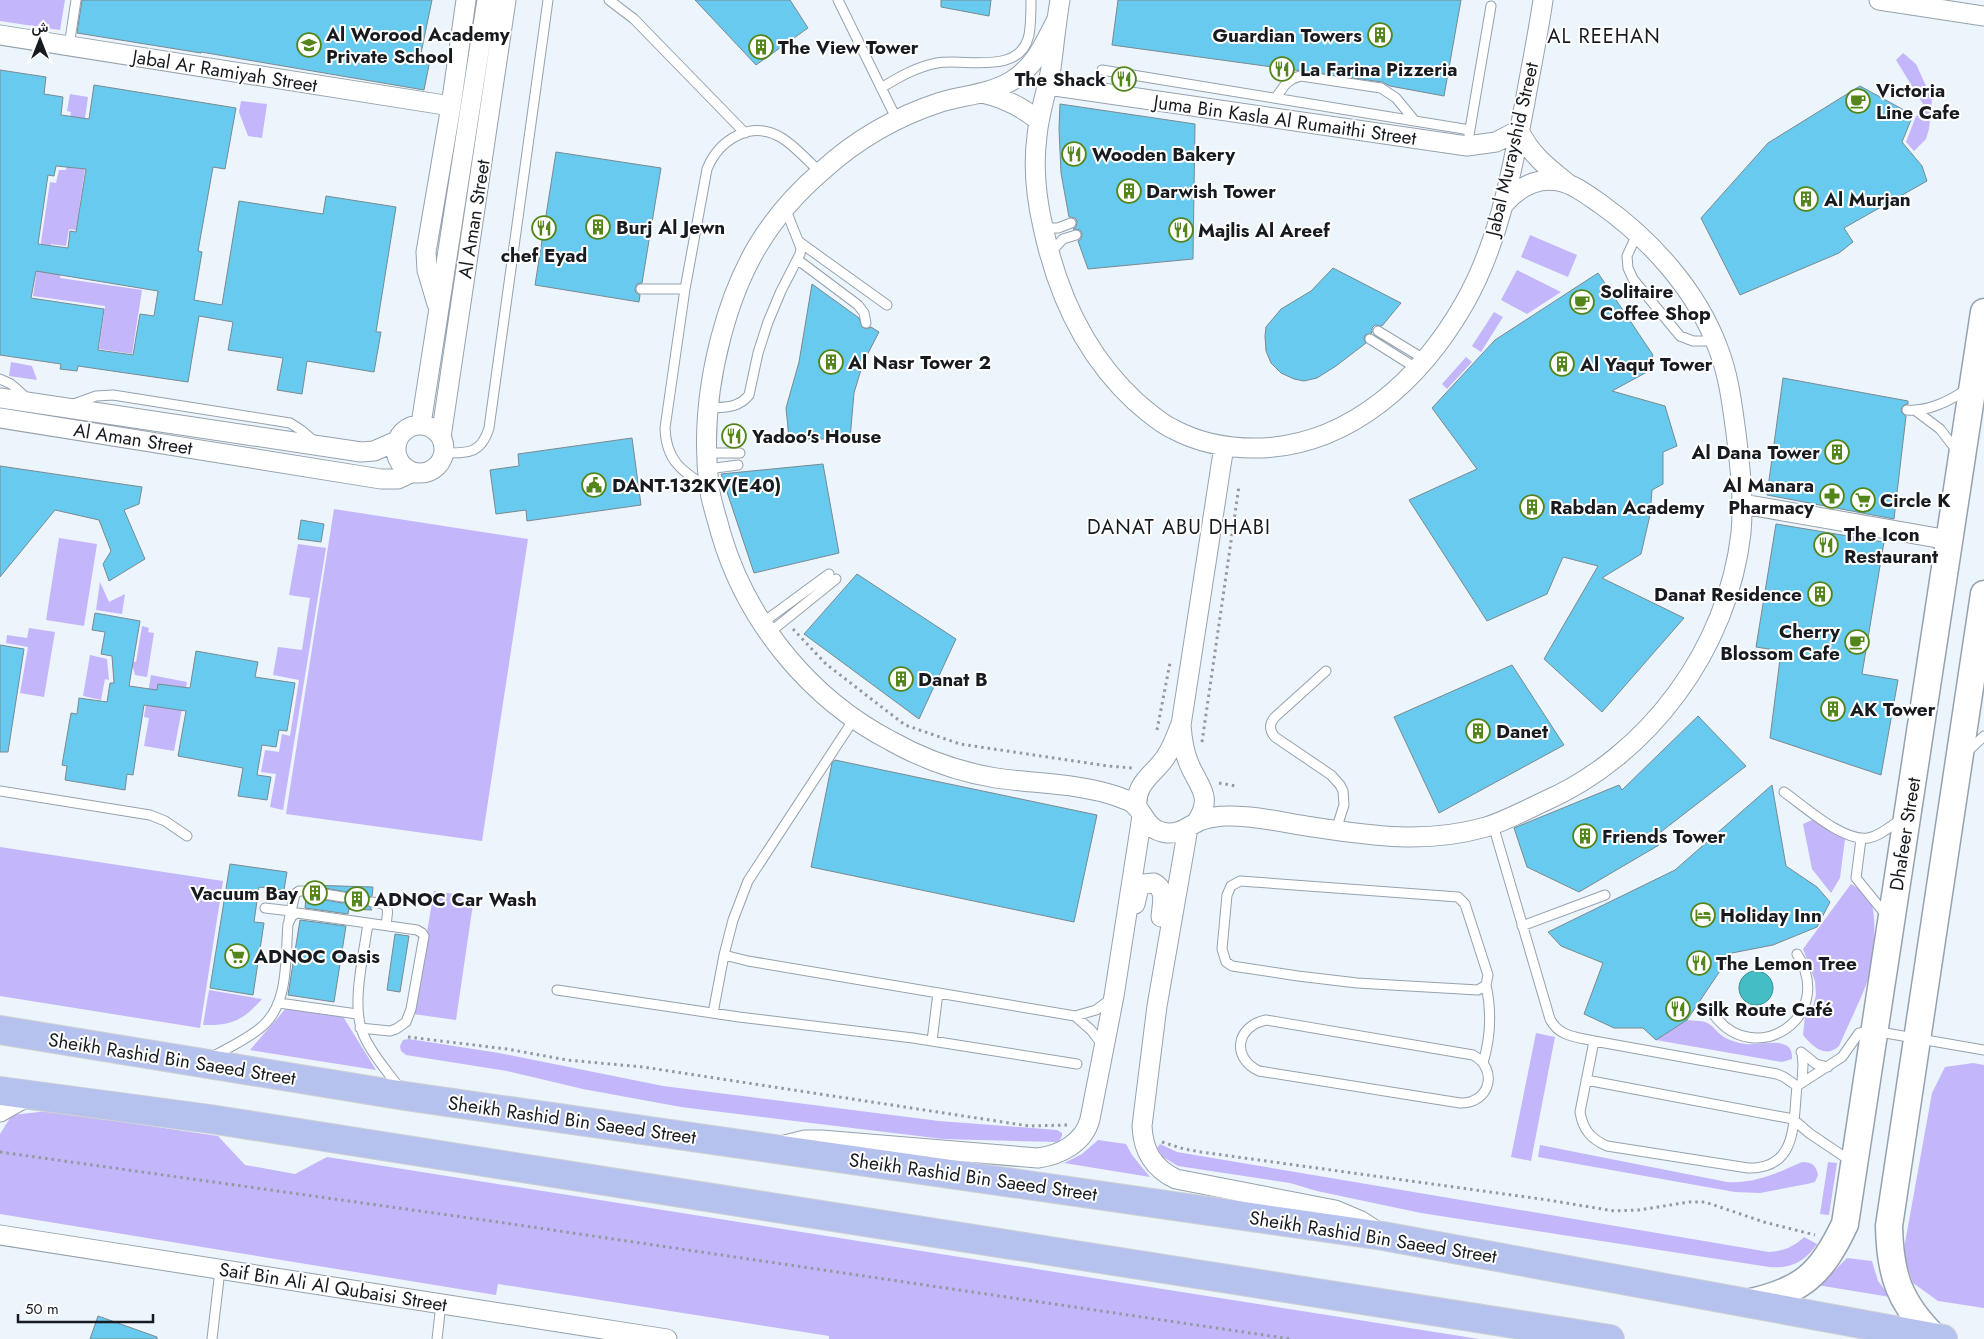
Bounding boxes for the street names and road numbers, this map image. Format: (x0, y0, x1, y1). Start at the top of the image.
street label: Jabal Ar Ramiyah Street (128, 43, 320, 99)
street label: Jabal Murayshid Street (1478, 59, 1545, 241)
street label: Juma Bin Kasla Al Rumaithi Street (1149, 88, 1418, 152)
street label: Al Aman Street (451, 157, 497, 280)
street label: Al Aman Street (72, 416, 195, 462)
street label: Dhafeer Street (1883, 775, 1927, 893)
street label: Sheikh Rashid Bin Saeed Street (46, 1026, 298, 1092)
street label: Sheikh Rashid Bin Saeed Street (446, 1089, 698, 1151)
street label: Sheikh Rashid Bin Saeed Street (847, 1146, 1099, 1208)
street label: Sheikh Rashid Bin Saeed Street (1247, 1204, 1499, 1270)
street label: Saif Bin Ali Al Qubaisi Street (217, 1256, 449, 1318)

